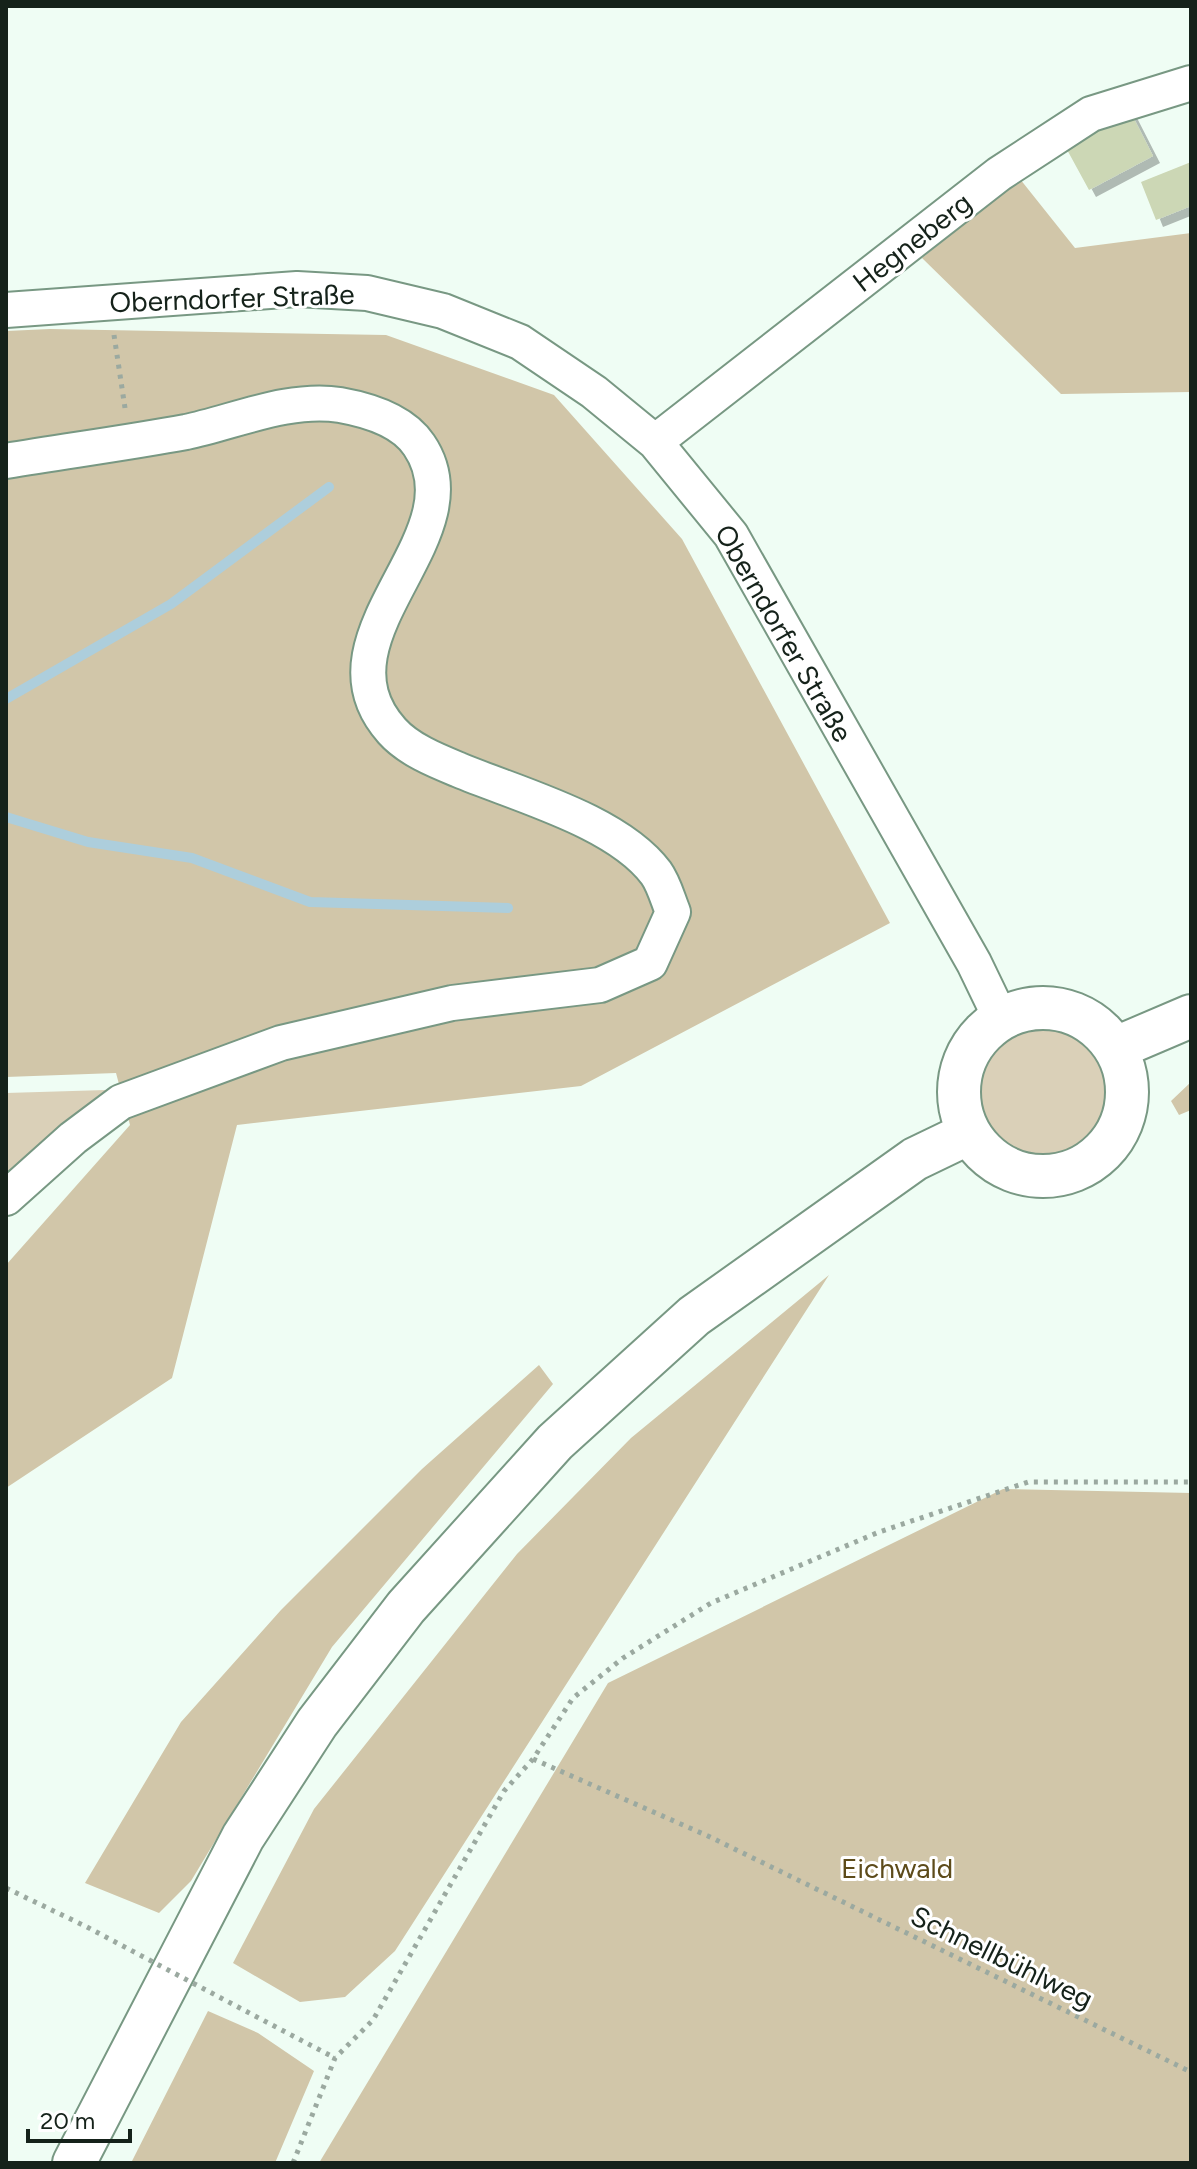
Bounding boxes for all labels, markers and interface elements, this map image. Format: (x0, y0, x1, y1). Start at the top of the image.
street label: Hegneberg (846, 185, 978, 299)
street label: Oberndorfer Straße (109, 277, 355, 319)
street label: Oberndorfer Straße (708, 518, 860, 748)
park label: Eichwald (841, 1851, 953, 1885)
street label: Schnellbühlweg (905, 1898, 1099, 2016)
scale bar (28, 2093, 130, 2143)
text: 20 m (40, 2106, 95, 2135)

